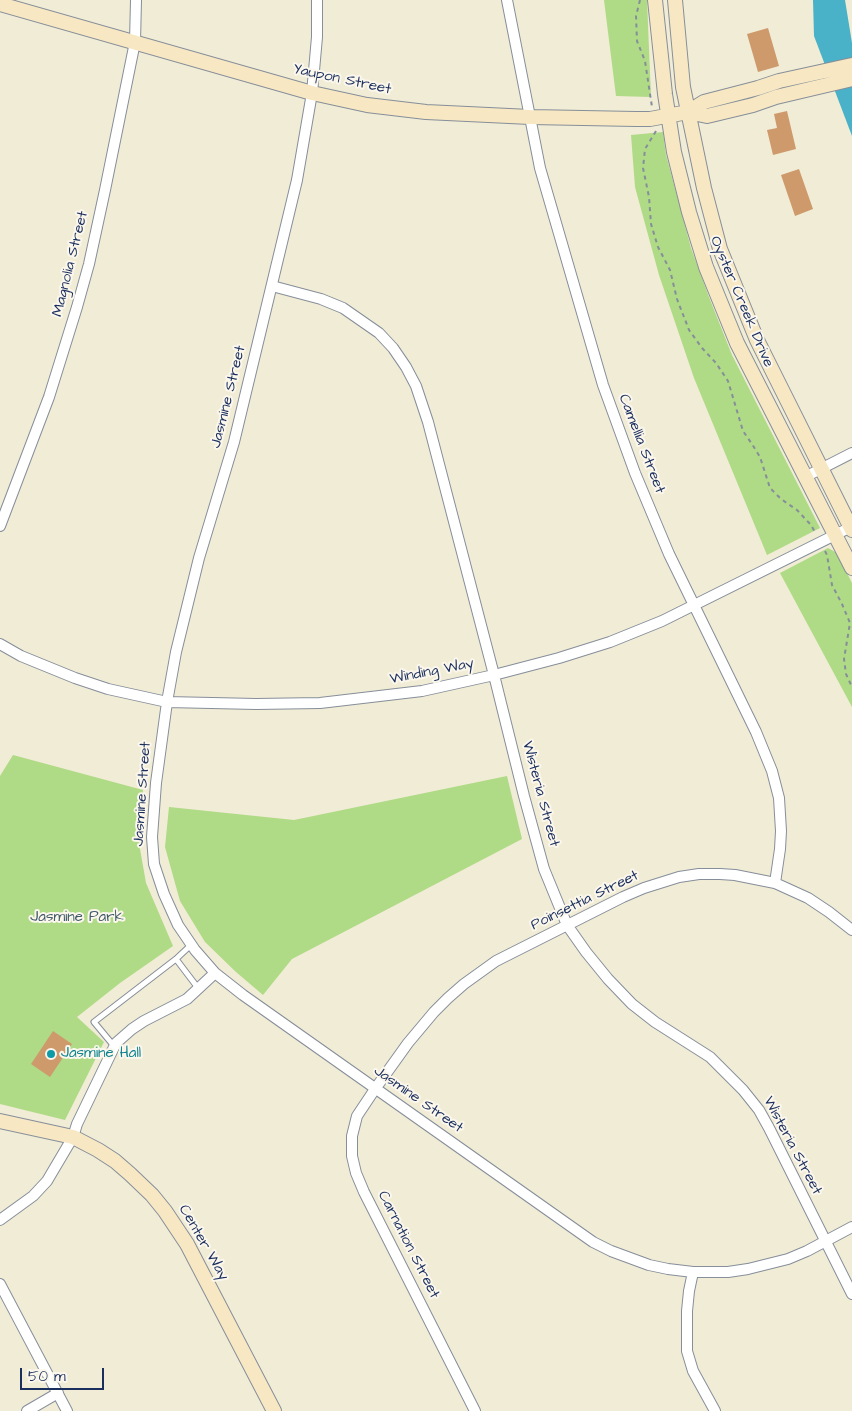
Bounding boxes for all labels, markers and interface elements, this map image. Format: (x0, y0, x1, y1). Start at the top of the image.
street label: Yaupon Street (291, 61, 393, 99)
street label: Magnolia Street (49, 209, 93, 319)
street label: Oyster Creek Drive (705, 234, 777, 370)
street label: Jasmine Street (208, 344, 250, 450)
street label: Camellia Street (614, 392, 668, 496)
street label: Winding Way (389, 655, 475, 689)
street label: Wisteria Street (517, 739, 563, 849)
street label: Jasmine Street (130, 741, 156, 847)
street label: Poinsettia Street (528, 867, 642, 935)
park label: Jasmine Park (30, 909, 124, 927)
place label: Jasmine Hall (61, 1045, 141, 1063)
marker: Jasmine Hall (45, 1048, 57, 1060)
street label: Jasmine Street (370, 1063, 466, 1137)
street label: Wisteria Street (759, 1094, 825, 1198)
street label: Carnation Street (373, 1188, 443, 1302)
street label: Center Way (174, 1202, 232, 1284)
scale bar (22, 1358, 106, 1390)
text: 50 m (28, 1366, 66, 1387)

